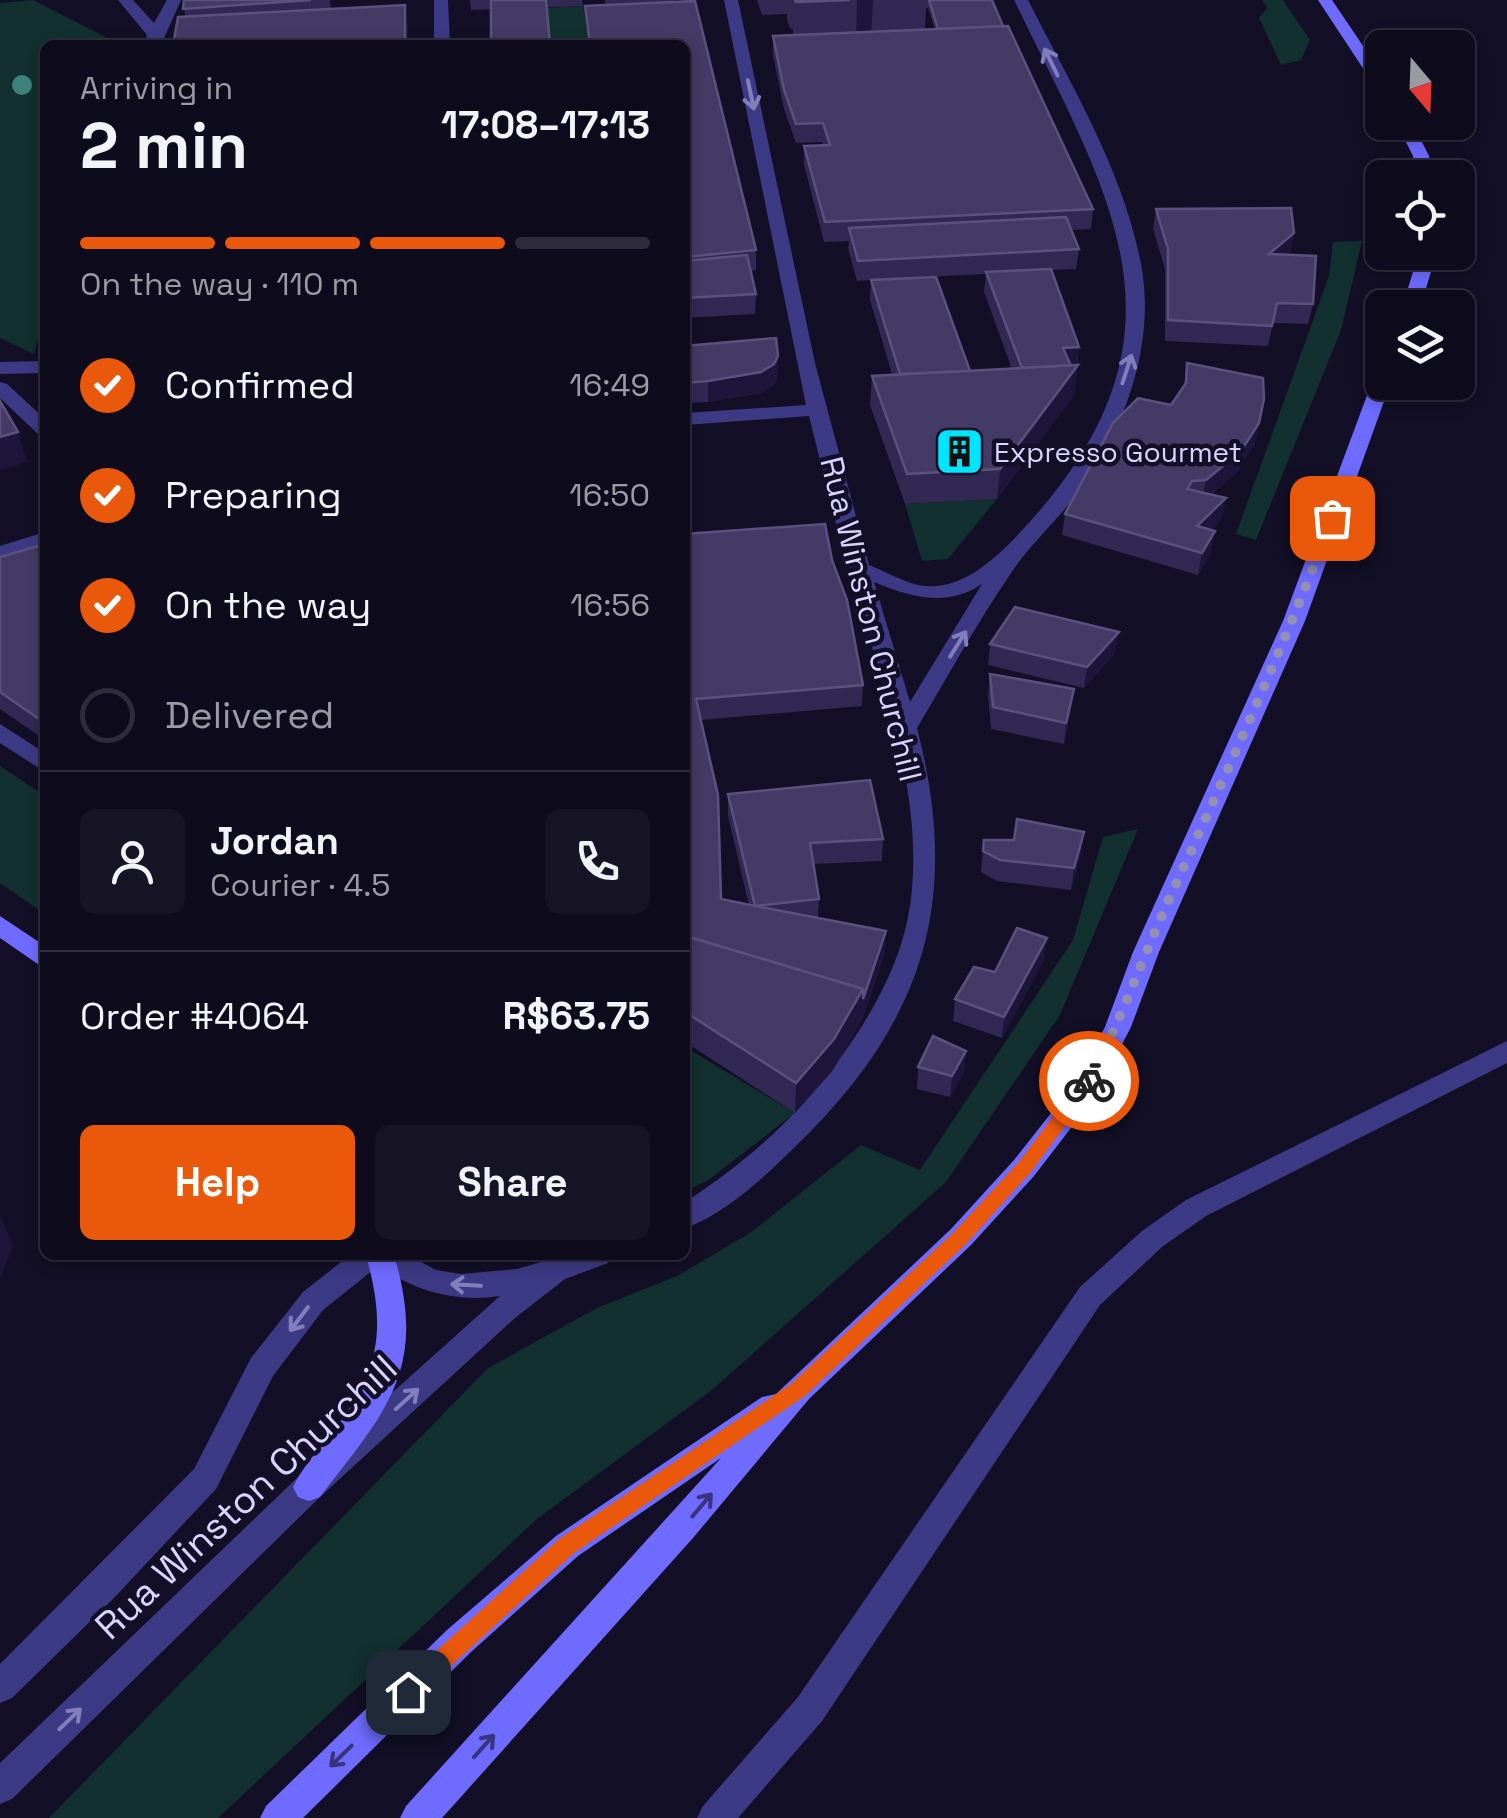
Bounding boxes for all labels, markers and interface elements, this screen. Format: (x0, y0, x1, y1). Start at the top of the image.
north arrow (1365, 30, 1475, 140)
map controls (1365, 30, 1475, 400)
one-way arrow (1040, 48, 1059, 78)
text: Arriving in (80, 68, 233, 108)
one-way arrow (742, 79, 761, 111)
text: 17:08–17:13 (441, 101, 650, 149)
text: 2 min (80, 104, 248, 187)
button: locate (1365, 160, 1475, 270)
text: On the way · 110 m (80, 264, 359, 304)
button: layers (1365, 290, 1475, 400)
one-way arrow (1119, 354, 1137, 386)
icon: check (80, 358, 135, 413)
text: Confirmed (165, 361, 355, 409)
text: 16:49 (569, 365, 650, 405)
building icon: Expresso Gourmet (933, 426, 985, 478)
place label: Expresso Gourmet (994, 434, 1242, 470)
street label: Rua Winston Churchill (811, 453, 931, 785)
icon: check (80, 468, 135, 523)
text: Preparing (165, 471, 342, 519)
text: 16:50 (569, 475, 650, 515)
pin (1290, 476, 1375, 561)
icon: bag (1305, 491, 1360, 546)
icon: check (80, 578, 135, 633)
text: On the way (165, 581, 371, 629)
text: 16:56 (570, 585, 650, 625)
one-way arrow (947, 630, 968, 659)
text: Delivered (165, 691, 334, 739)
button: person (80, 809, 185, 914)
button: phone (545, 809, 650, 914)
text: Jordan (210, 817, 339, 865)
text: Courier · 4.5 (210, 865, 391, 905)
text: Order #4064 (80, 992, 309, 1040)
text: R$63.75 (502, 992, 650, 1040)
courier (1039, 1031, 1139, 1131)
icon: bike (1062, 1054, 1117, 1109)
button: Help (80, 1125, 355, 1240)
button: Share (375, 1125, 650, 1240)
one-way arrow (451, 1276, 483, 1295)
one-way arrow (288, 1306, 310, 1332)
street label: Rua Winston Churchill (85, 1345, 407, 1649)
one-way arrow (394, 1388, 419, 1411)
one-way arrow (690, 1493, 712, 1519)
pin (366, 1650, 451, 1735)
icon: home (381, 1665, 436, 1720)
one-way arrow (57, 1707, 81, 1731)
one-way arrow (472, 1734, 495, 1759)
one-way arrow (330, 1744, 354, 1768)

